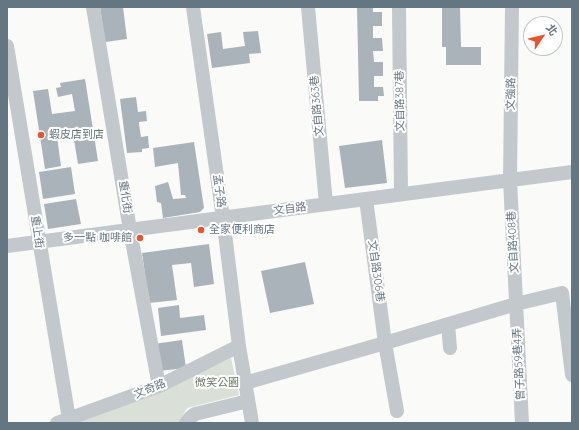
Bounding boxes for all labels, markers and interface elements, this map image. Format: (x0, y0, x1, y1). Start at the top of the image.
north arrow (523, 16, 563, 56)
text: 北 (543, 21, 561, 38)
street label: 文自路387巷 (393, 70, 407, 132)
street label: 文自路363巷 (308, 75, 326, 137)
street label: 文強路 (504, 77, 518, 111)
place label: 蝦皮店到店 (49, 128, 104, 142)
marker: 蝦皮店到店 (36, 130, 46, 140)
street label: 孟子路 (210, 174, 228, 208)
street label: 重化街 (116, 180, 134, 214)
street label: 文自路 (273, 200, 307, 218)
street label: 文自路408巷 (505, 211, 521, 273)
street label: 重上街 (28, 215, 46, 249)
place label: 全家便利商店 (209, 223, 275, 237)
marker: 全家便利商店 (196, 225, 206, 235)
place label: 多一點 咖啡館 (63, 231, 132, 245)
marker: 多一點 咖啡館 (135, 233, 145, 243)
street label: 文自路306巷 (365, 239, 387, 303)
street label: 曾子路59巷4弄 (511, 327, 527, 401)
park label: 微笑公園 (195, 376, 239, 390)
street label: 文奇路 (132, 377, 168, 401)

